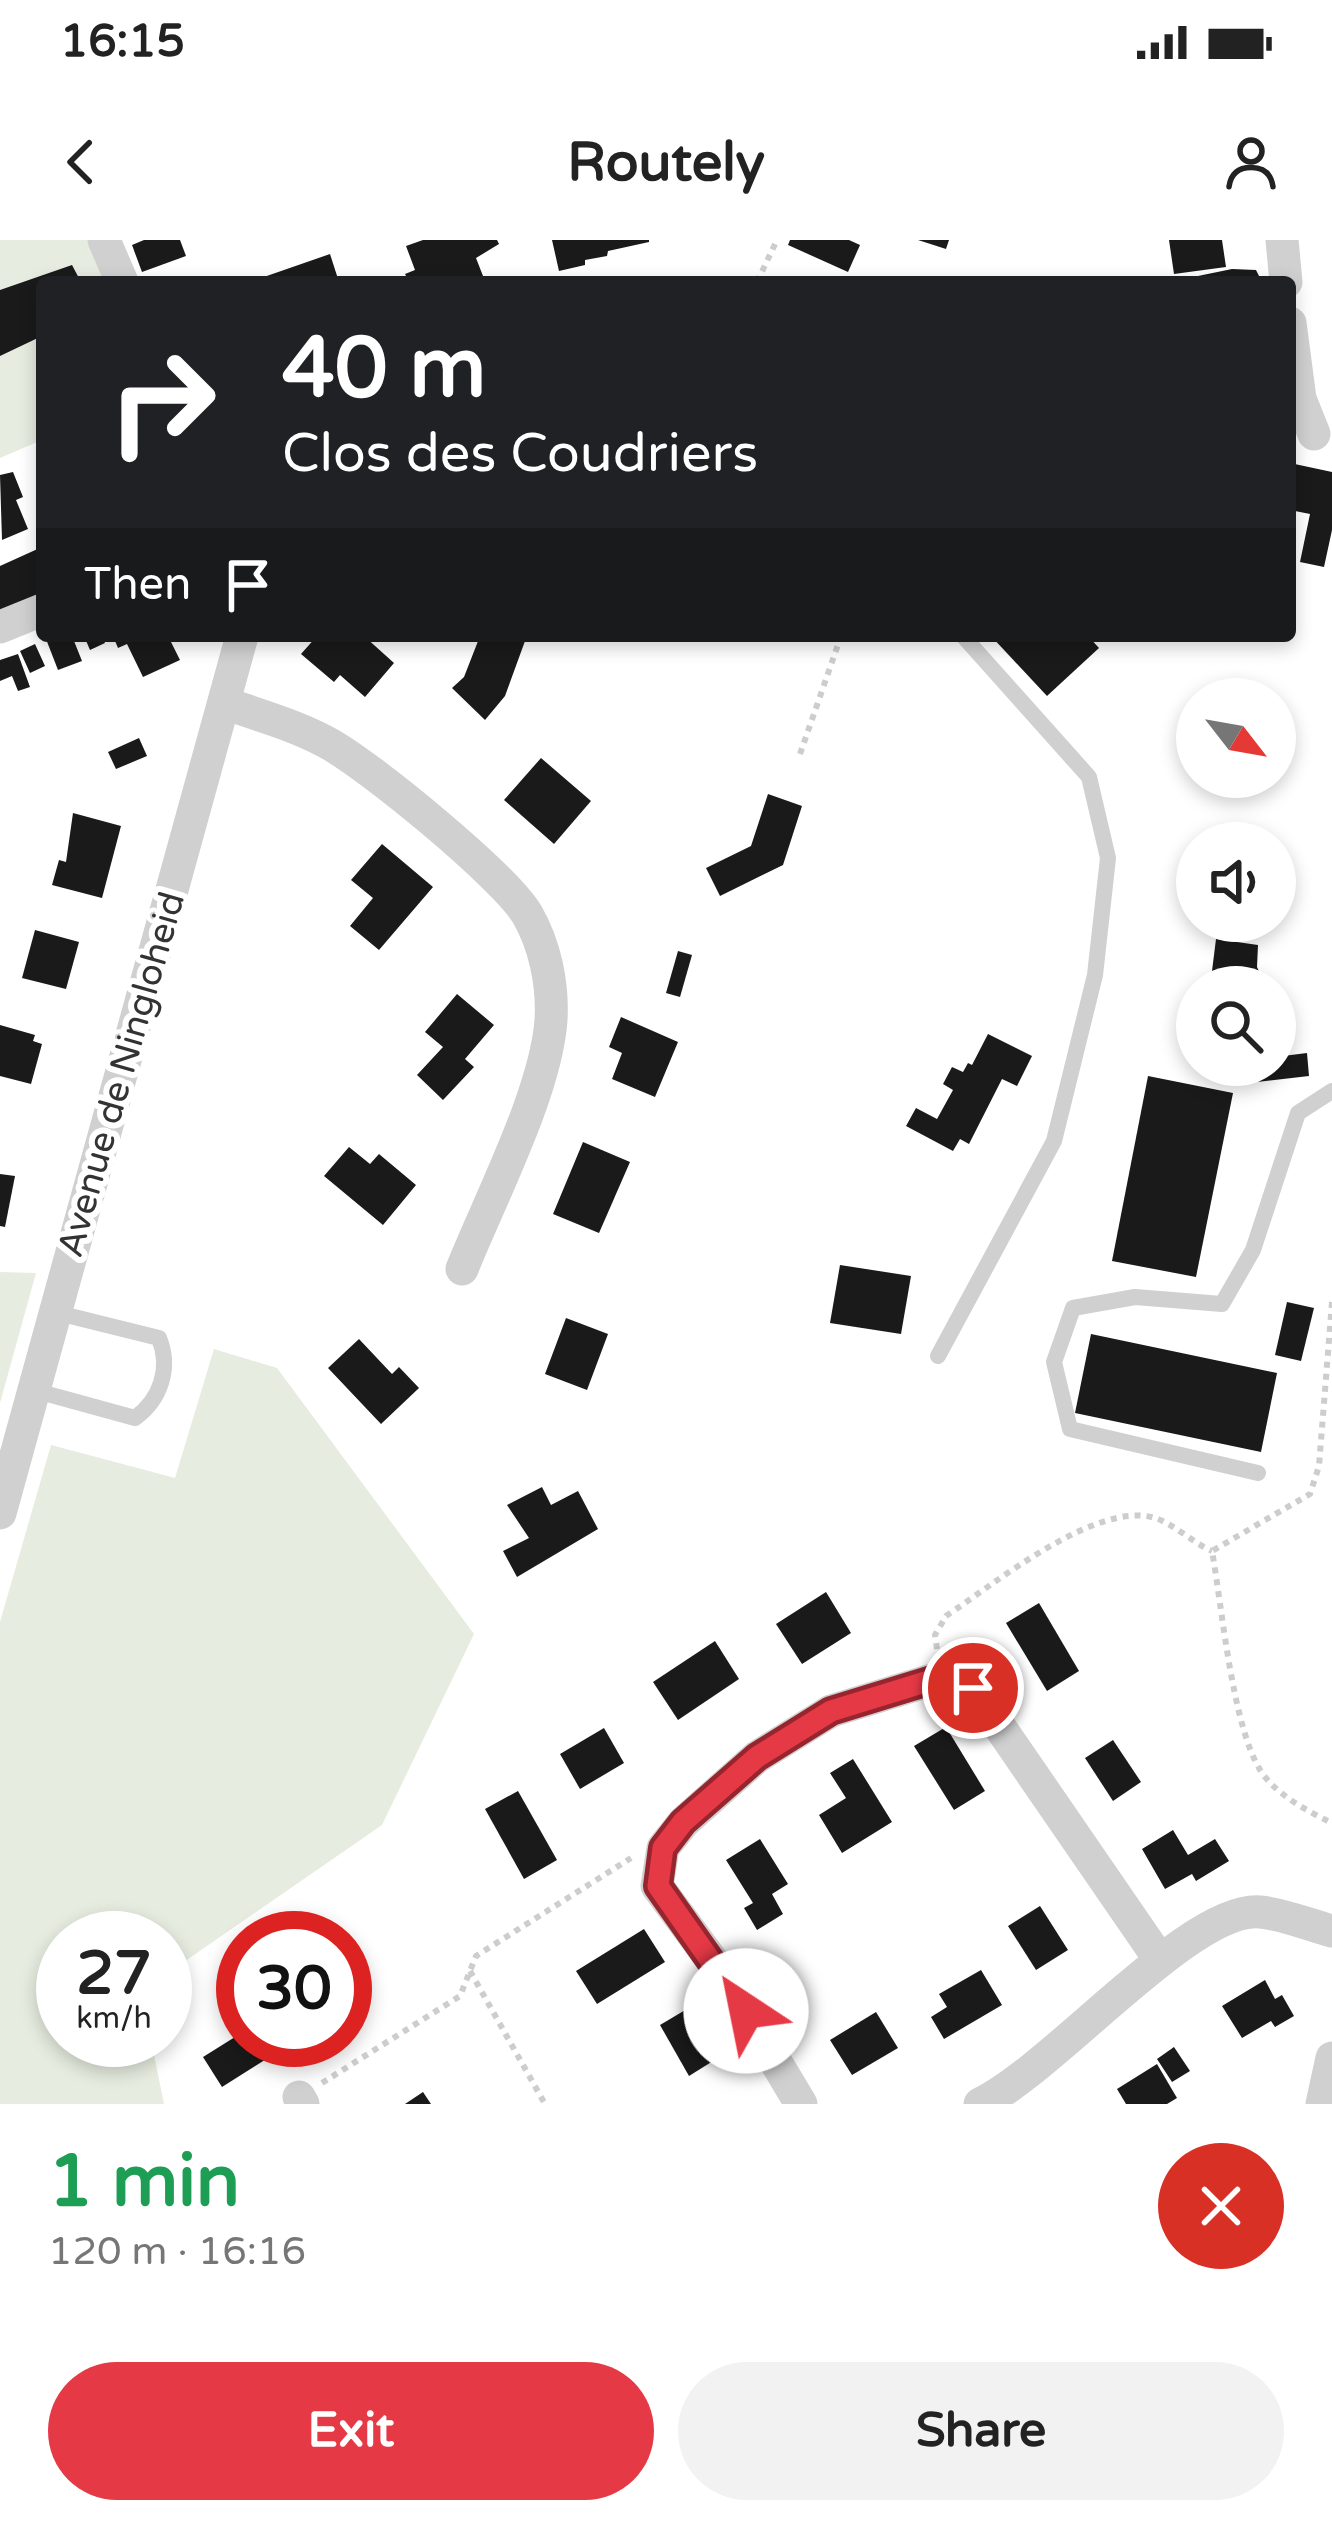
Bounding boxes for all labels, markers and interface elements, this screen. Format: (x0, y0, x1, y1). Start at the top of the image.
text: 16:15 (60, 15, 185, 69)
icon: back (48, 129, 114, 195)
icon: person (1218, 129, 1284, 195)
text: Routely (567, 130, 765, 195)
text: 40 m (282, 319, 486, 420)
icon: right (84, 324, 240, 480)
text: Clos des Coudriers (282, 421, 758, 486)
icon: arrive (215, 552, 281, 618)
text: Then (84, 558, 191, 612)
north arrow (1176, 678, 1296, 798)
map controls (1176, 678, 1296, 1086)
button: sound (1176, 822, 1296, 942)
street label: Avenue de Ningloheid (49, 887, 194, 1262)
button: search (1176, 966, 1296, 1086)
pin (922, 1637, 1024, 1739)
icon: arrive (940, 1655, 1006, 1721)
speed limit sign: 30 (216, 1911, 372, 2067)
text: 27 (76, 1938, 152, 2010)
position arrow (683, 1948, 809, 2074)
text: km/h (76, 2000, 152, 2037)
text: 1 min (48, 2139, 240, 2226)
button: close (1158, 2143, 1284, 2269)
text: 120 m · 16:16 (48, 2228, 306, 2275)
button: Exit (48, 2362, 654, 2500)
button: Share (678, 2362, 1284, 2500)

